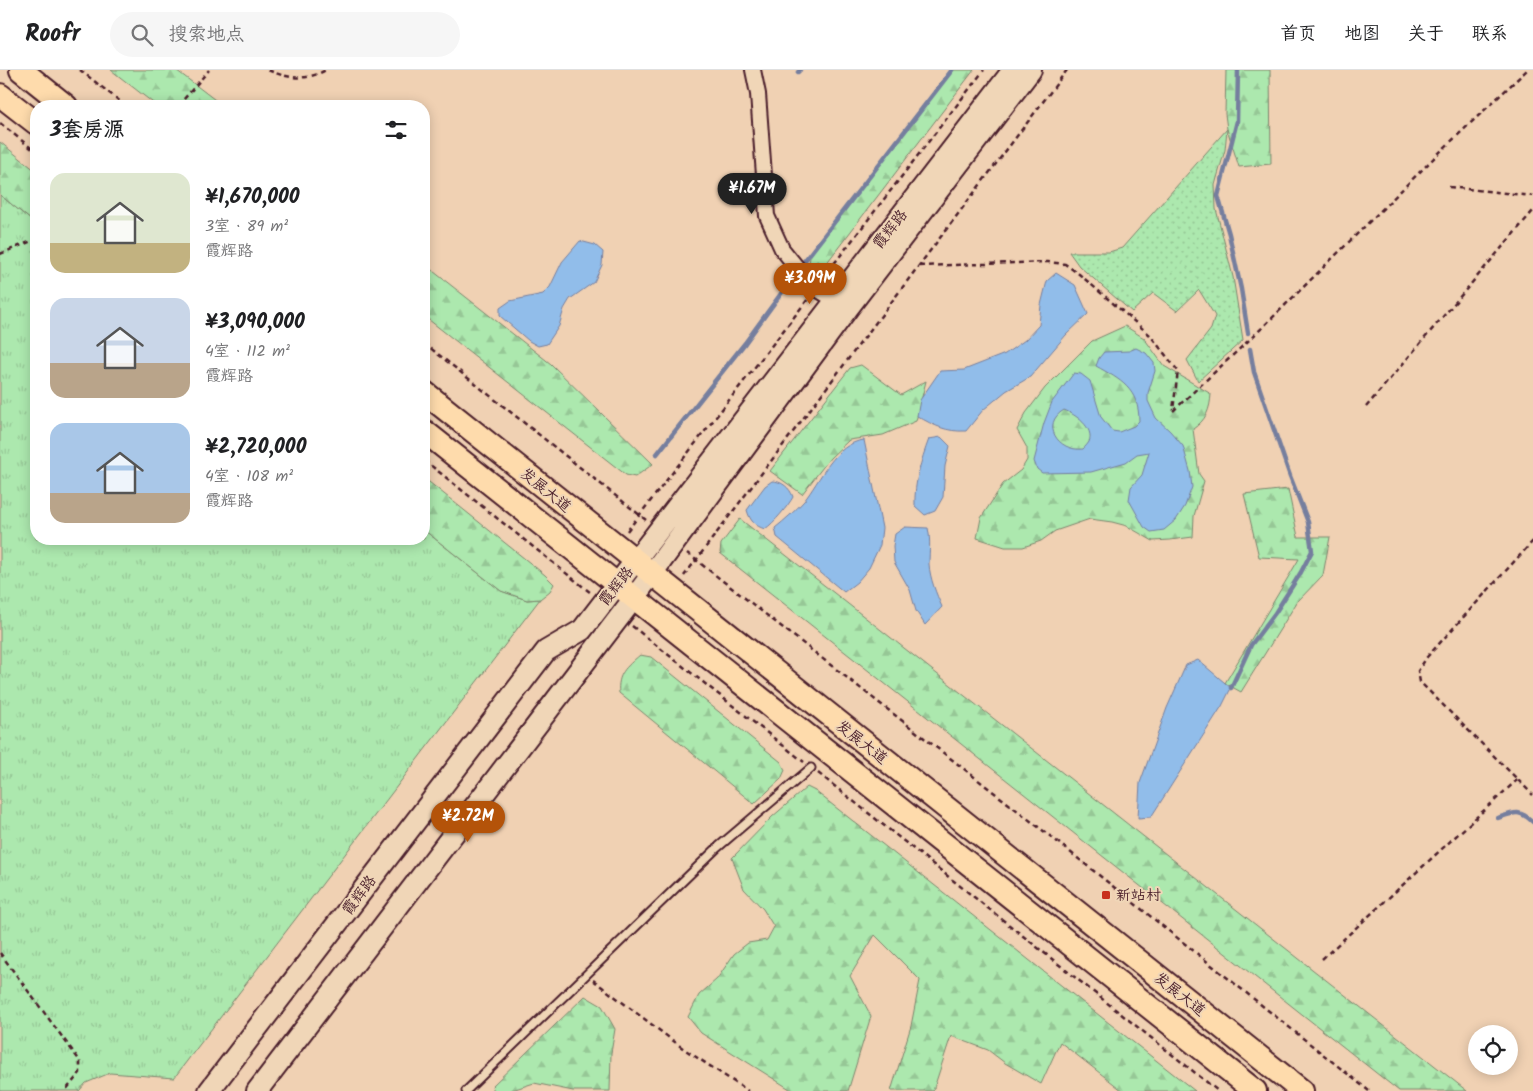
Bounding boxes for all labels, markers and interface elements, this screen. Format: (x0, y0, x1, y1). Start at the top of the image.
search box (110, 12, 460, 57)
text: Roofr (25, 15, 80, 54)
text: 搜索地点 (168, 20, 244, 50)
text: 首页 (1280, 20, 1316, 49)
text: 地图 (1344, 20, 1380, 49)
text: 关于 (1408, 20, 1444, 49)
text: 联系 (1472, 20, 1508, 49)
icon: search (128, 21, 156, 49)
text: 3套房源 (50, 114, 125, 147)
icon: filters (382, 116, 410, 144)
pin: ¥1.67M (711, 172, 793, 215)
text: ¥1.67M (729, 176, 775, 201)
text: ¥1,670,000 (205, 181, 300, 214)
icon: home (90, 193, 150, 253)
street label: 霞辉路 (867, 204, 914, 255)
text: 3室 · 89 m² (205, 214, 288, 239)
text: 霞辉路 (205, 239, 253, 264)
pin: ¥3.09M (769, 262, 851, 305)
text: ¥3.09M (785, 266, 835, 291)
text: ¥3,090,000 (205, 306, 305, 339)
icon: home (90, 318, 150, 378)
text: 4室 · 112 m² (205, 339, 290, 364)
text: 霞辉路 (205, 364, 253, 389)
text: ¥2,720,000 (205, 431, 306, 464)
icon: home (90, 443, 150, 503)
street label: 发展大道 (514, 463, 576, 519)
text: 4室 · 108 m² (205, 464, 293, 489)
text: 霞辉路 (205, 489, 253, 514)
street label: 霞辉路 (593, 561, 640, 612)
street label: 发展大道 (830, 715, 892, 771)
pin: ¥2.72M (427, 800, 509, 843)
text: ¥2.72M (442, 804, 494, 829)
street label: 霞辉路 (337, 870, 383, 921)
place label: 新站村 (1116, 884, 1161, 908)
marker: 新站村 (1100, 889, 1112, 901)
street label: 发展大道 (1148, 967, 1210, 1023)
map controls (1468, 1025, 1518, 1075)
button: locate (1468, 1025, 1518, 1075)

